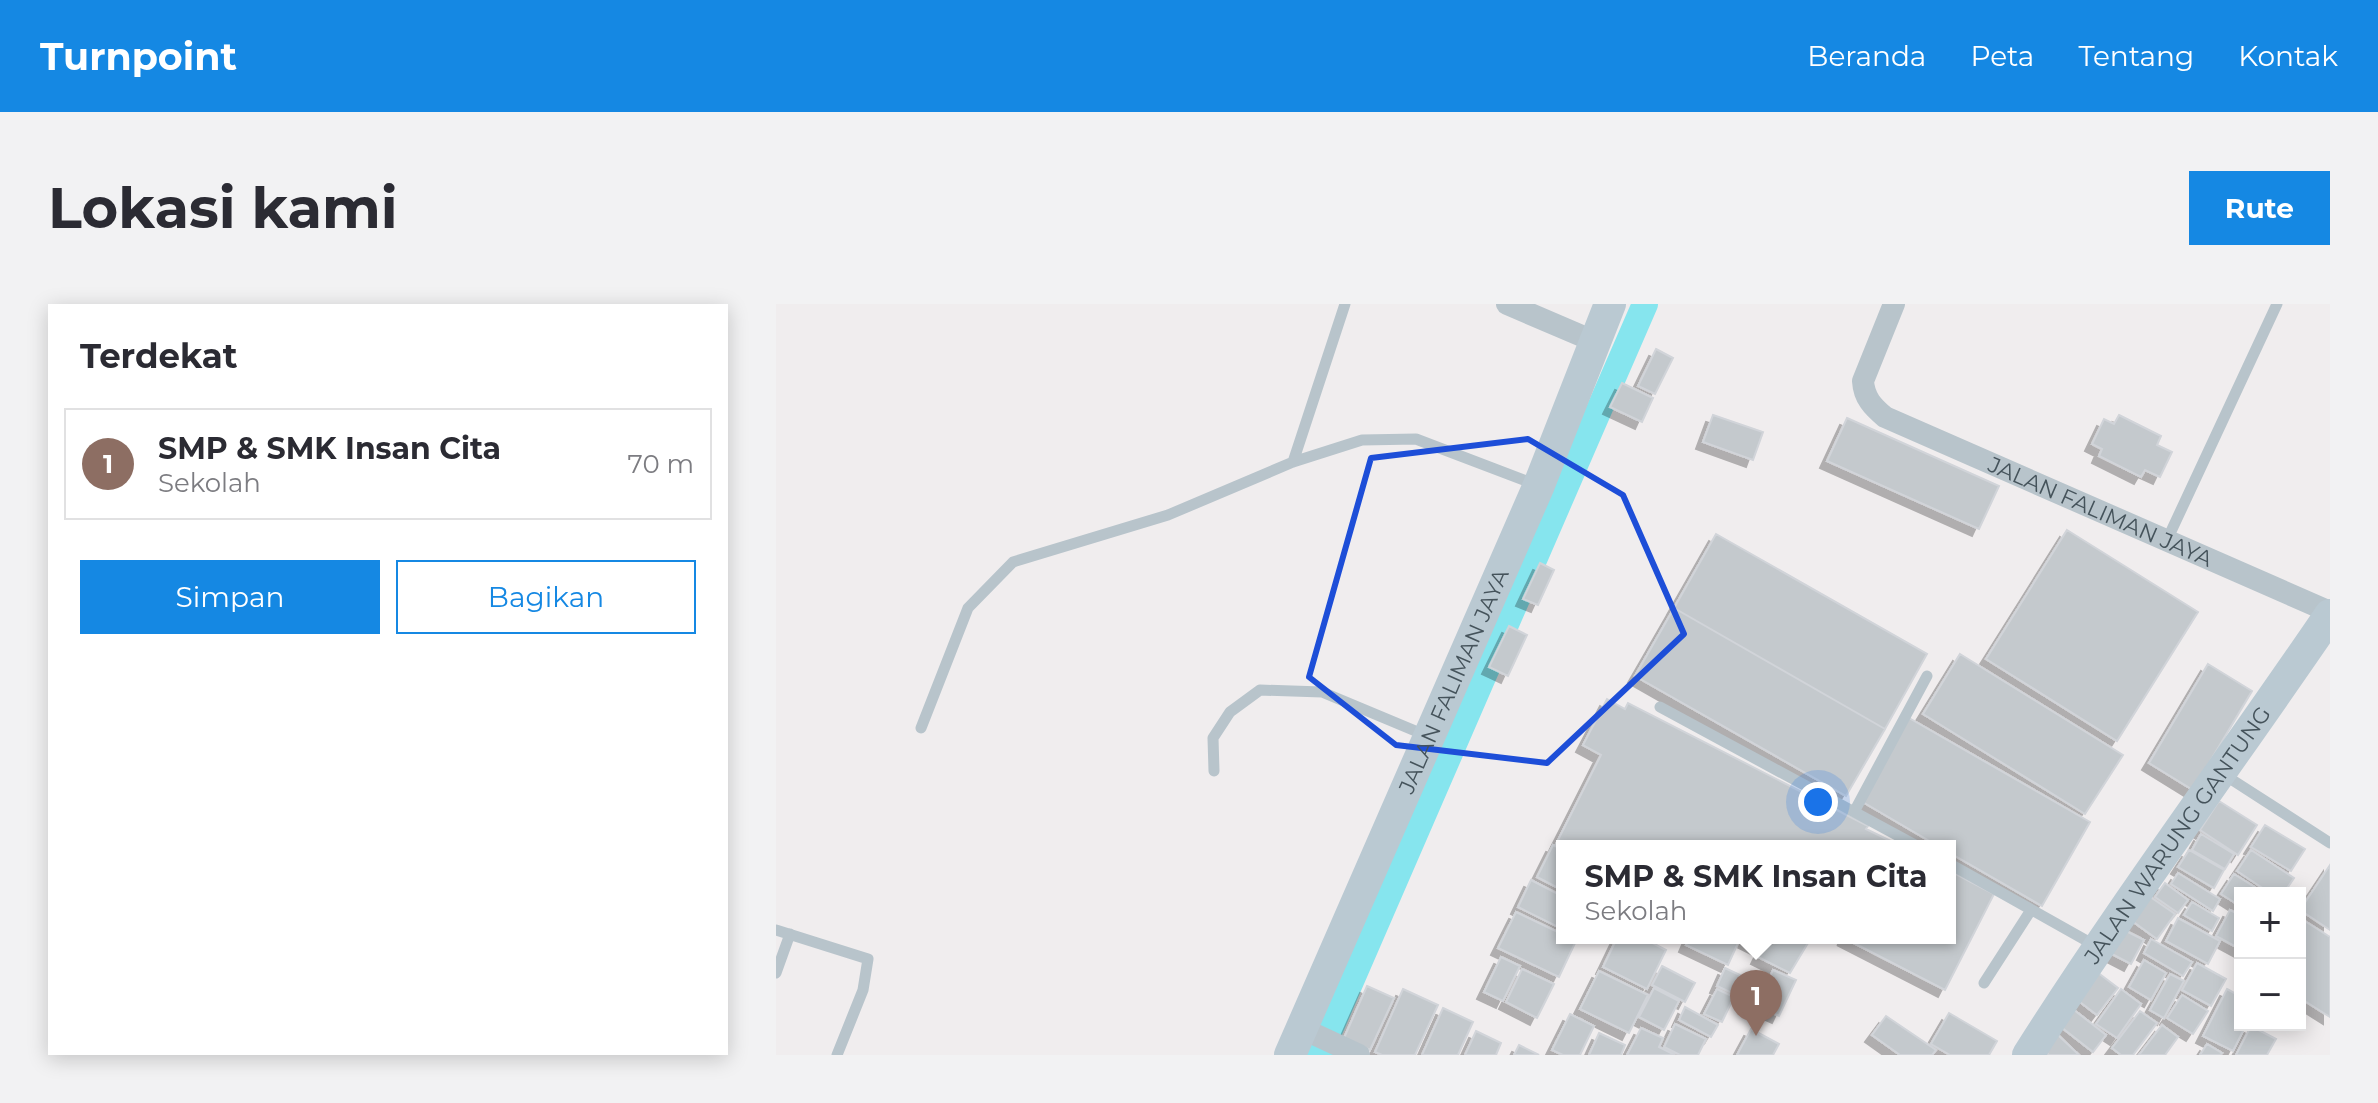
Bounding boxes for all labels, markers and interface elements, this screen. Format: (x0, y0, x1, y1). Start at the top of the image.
text: Turnpoint (40, 33, 237, 80)
text: Beranda (1807, 39, 1926, 73)
text: Peta (1970, 39, 2034, 73)
text: Tentang (2078, 39, 2194, 73)
text: Kontak (2238, 39, 2338, 73)
button: Rute (2189, 171, 2330, 245)
text: Lokasi kami (48, 174, 398, 242)
text: Terdekat (80, 335, 238, 377)
text: SMP & SMK Insan Cita (158, 430, 501, 467)
text: 1 (103, 448, 113, 480)
text: 70 m (628, 448, 694, 480)
street label: JALAN FALIMAN JAYA (1983, 450, 2217, 573)
text: Sekolah (158, 467, 261, 499)
button: Simpan (80, 560, 380, 634)
button: Bagikan (396, 560, 696, 634)
street label: JALAN FALIMAN JAYA (1392, 565, 1514, 798)
street label: JALAN WARUNG GANTUNG (2078, 701, 2276, 970)
your location (1798, 782, 1838, 822)
popup (1556, 840, 1956, 944)
text: SMP & SMK Insan Cita (1584, 858, 1928, 895)
map controls (2234, 887, 2306, 1031)
button: + (2234, 887, 2306, 959)
text: Sekolah (1584, 895, 1687, 927)
button: − (2234, 959, 2306, 1031)
pin: 1 (1730, 970, 1782, 1036)

